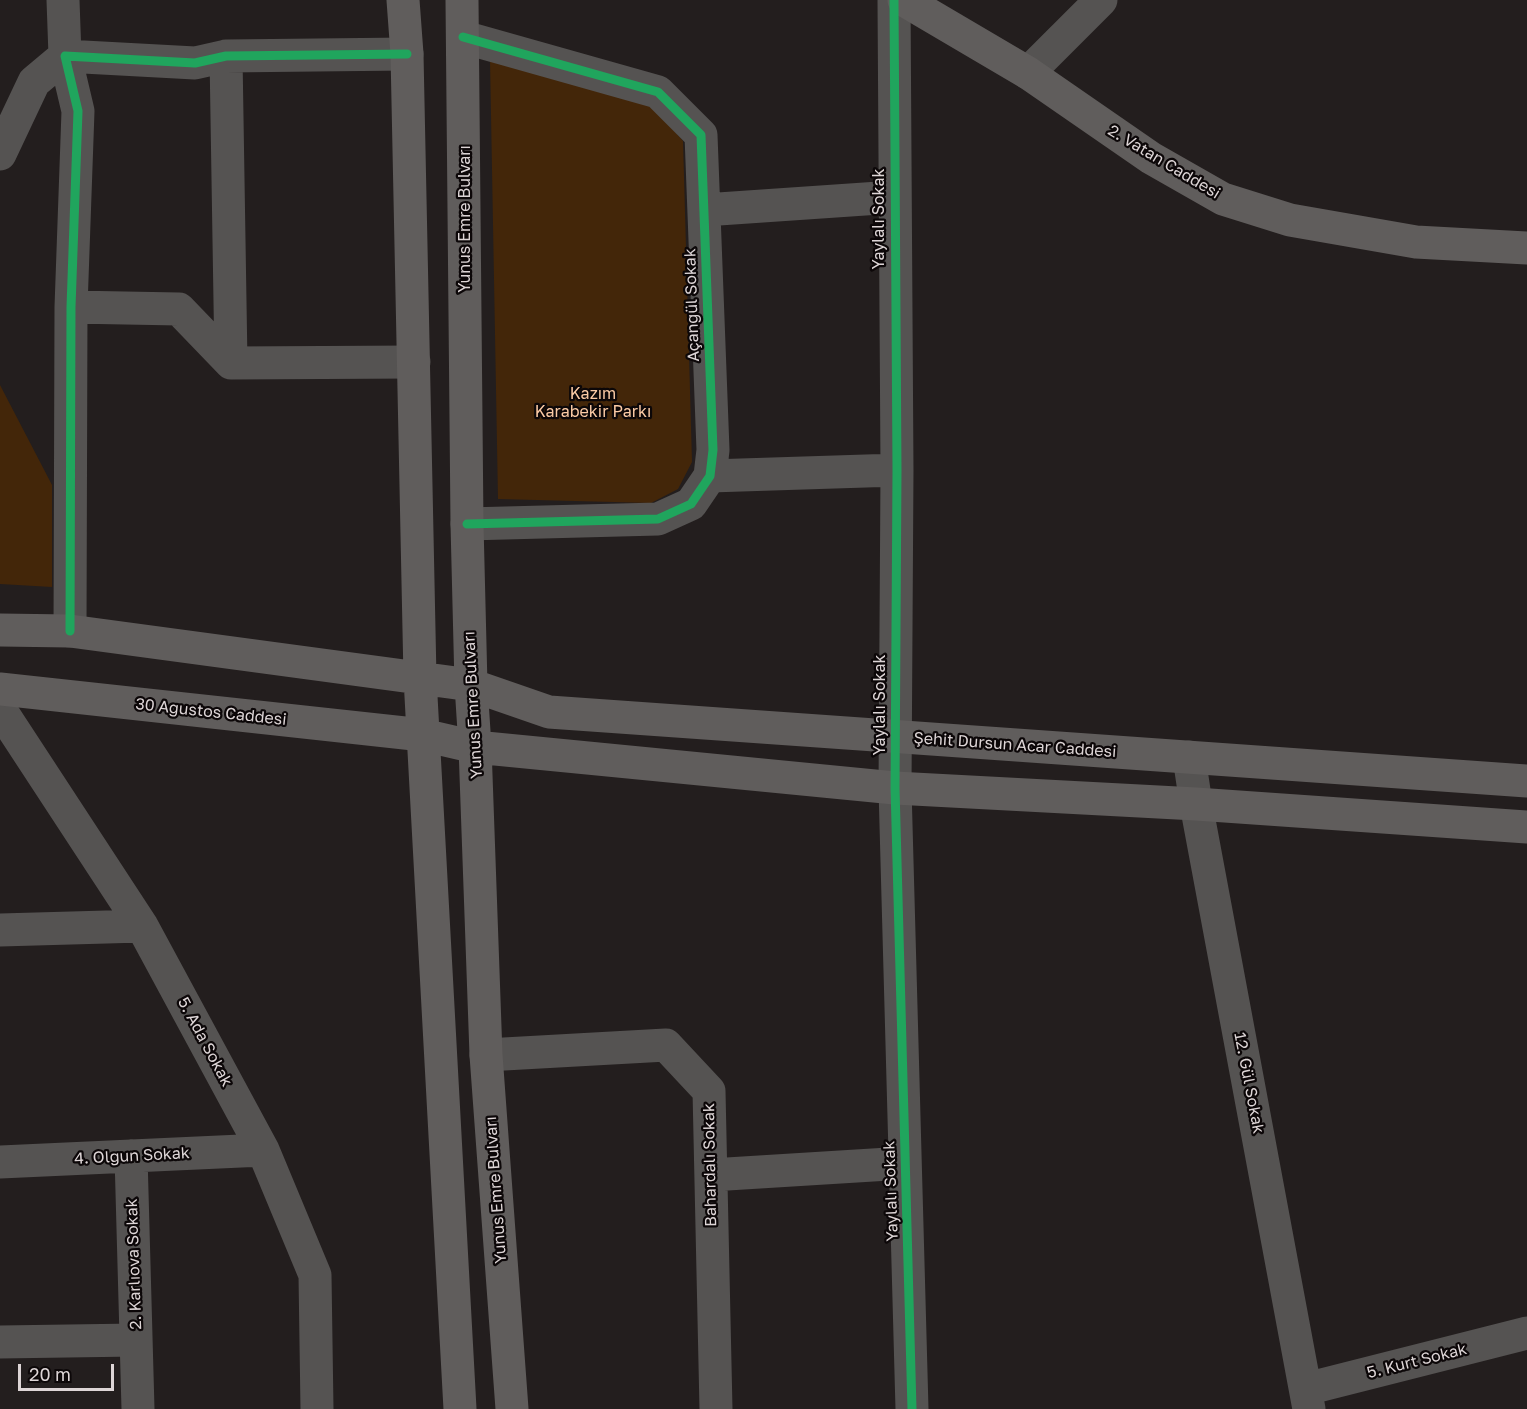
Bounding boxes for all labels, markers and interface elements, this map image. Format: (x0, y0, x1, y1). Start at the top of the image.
street label: 2. Vatan Caddesi (1104, 121, 1224, 203)
street label: Yunus Emre Bulvarı (455, 145, 475, 293)
street label: Yaylalı Sokak (869, 168, 889, 270)
street label: Açangül Sokak (680, 248, 704, 362)
park label: Kazım Karabekir Parkı (535, 384, 651, 422)
street label: Yunus Emre Bulvarı (460, 631, 486, 779)
street label: Yaylalı Sokak (870, 654, 890, 756)
street label: 30 Ağustos Caddesi (134, 695, 288, 729)
street label: Şehit Dursun Acar Caddesi (913, 728, 1117, 762)
street label: 5. Ada Sokak (173, 994, 237, 1090)
street label: 12. Gül Sokak (1230, 1031, 1268, 1135)
street label: Bahardalı Sokak (699, 1103, 721, 1227)
street label: Yunus Emre Bulvarı (481, 1116, 511, 1264)
street label: Yaylalı Sokak (880, 1140, 902, 1242)
street label: 4. Olgun Sokak (74, 1143, 190, 1169)
street label: 2. Karlıova Sokak (122, 1198, 146, 1330)
street label: 5. Kurt Sokak (1365, 1339, 1469, 1383)
scale bar (21, 1352, 117, 1390)
text: 20 m (29, 1363, 71, 1385)

